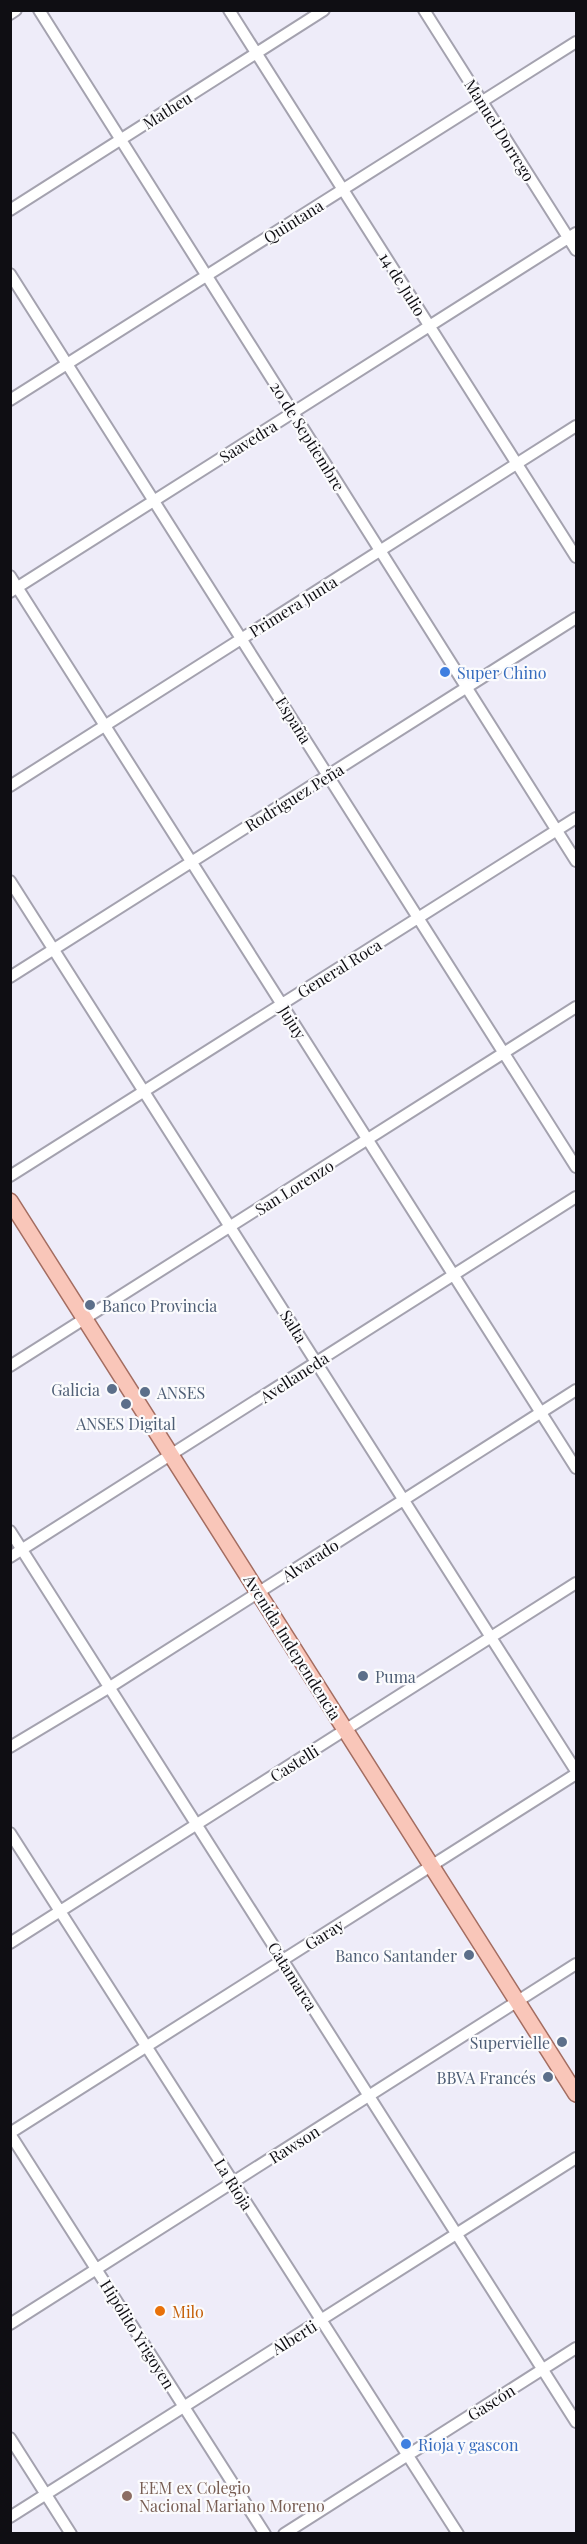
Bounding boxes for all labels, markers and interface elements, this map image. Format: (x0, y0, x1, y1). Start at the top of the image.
street label: Manuel Dorrego (460, 75, 540, 185)
street label: Matheu (138, 87, 196, 133)
street label: Quintana (259, 194, 327, 248)
street label: 14 de Julio (375, 248, 431, 320)
street label: 20 de Septiembre (266, 377, 350, 495)
street label: Saavedra (215, 415, 281, 467)
street label: Primera Junta (245, 571, 341, 641)
place label: Super Chino (457, 662, 547, 683)
marker: Super Chino (438, 665, 452, 679)
street label: España (271, 693, 317, 748)
street label: Rodríguez Peña (241, 758, 347, 836)
street label: General Roca (293, 934, 385, 1002)
street label: Jujuy (274, 1000, 311, 1043)
street label: San Lorenzo (251, 1154, 338, 1220)
place label: Banco Provincia (102, 1295, 217, 1316)
marker: Banco Provincia (83, 1298, 97, 1312)
street label: Salta (276, 1306, 312, 1346)
street label: Avellaneda (255, 1347, 332, 1408)
place label: Galicia (51, 1379, 100, 1400)
marker: Galicia (105, 1382, 119, 1396)
place label: ANSES (156, 1382, 205, 1403)
marker: ANSES (138, 1385, 152, 1399)
marker: ANSES Digital (119, 1397, 133, 1411)
place label: ANSES Digital (75, 1413, 176, 1434)
street label: Alvarado (277, 1534, 343, 1587)
street label: Avenida Independencia (239, 1569, 346, 1724)
place label: Puma (375, 1666, 416, 1687)
marker: Puma (356, 1669, 370, 1683)
street label: Castelli (266, 1740, 323, 1786)
street label: Garay (301, 1914, 347, 1954)
street label: Catamarca (264, 1938, 322, 2014)
place label: Banco Santander (335, 1945, 457, 1966)
marker: Banco Santander (462, 1948, 476, 1962)
place label: Supervielle (470, 2032, 550, 2053)
marker: Supervielle (555, 2035, 569, 2049)
place label: BBVA Francés (437, 2067, 536, 2088)
marker: BBVA Francés (541, 2070, 555, 2084)
street label: Rawson (265, 2120, 324, 2168)
street label: La Rioja (210, 2154, 258, 2214)
street label: Hipólito Yrigoyen (96, 2275, 180, 2393)
place label: Milo (172, 2301, 204, 2322)
marker: Milo (153, 2304, 167, 2318)
street label: Alberti (267, 2315, 321, 2359)
street label: Gascón (463, 2379, 519, 2425)
place label: Rioja y gascon (418, 2434, 519, 2455)
marker: Rioja y gascon (399, 2437, 413, 2451)
place label: EEM ex Colegio Nacional Mariano Moreno (139, 2477, 325, 2516)
marker: EEM ex Colegio Nacional Mariano Moreno (120, 2489, 134, 2503)

